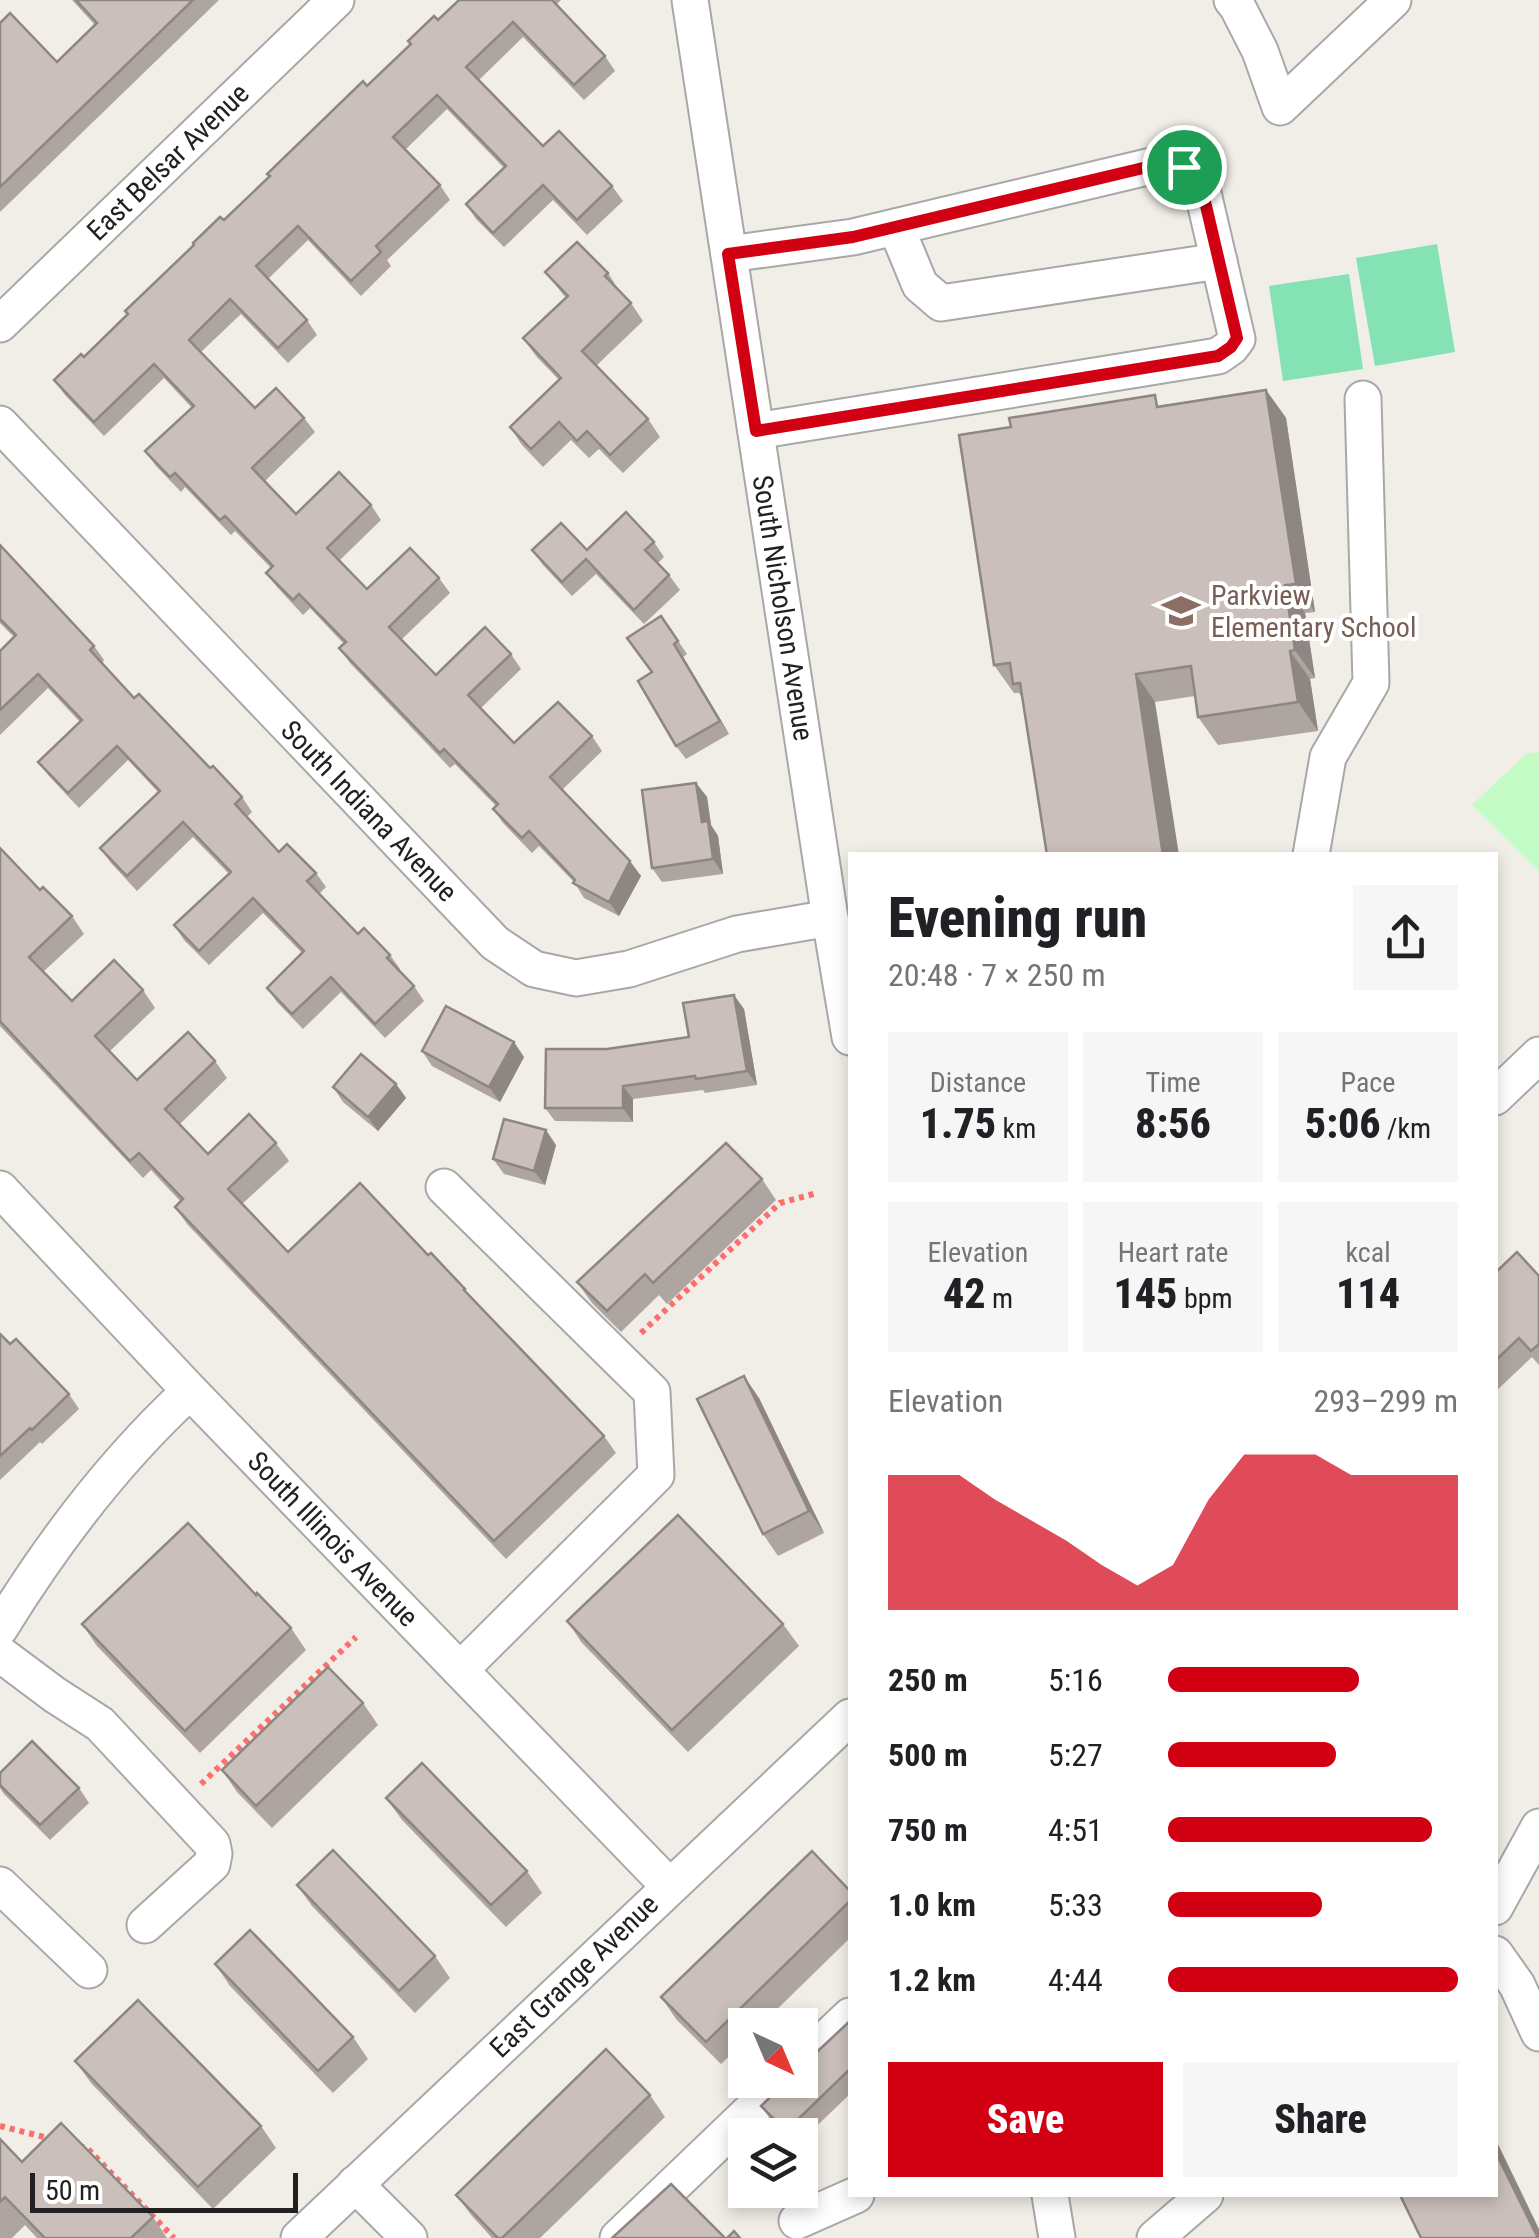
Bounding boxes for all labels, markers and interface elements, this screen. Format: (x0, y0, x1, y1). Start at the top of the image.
street label: East Belsar Avenue (81, 77, 255, 247)
pin (1142, 125, 1227, 210)
icon: arrive (1157, 140, 1212, 195)
street label: South Nicholson Avenue (746, 473, 820, 743)
place label: Parkview Elementary School (1211, 579, 1416, 644)
school or university icon: Parkview Elementary School (1160, 590, 1202, 632)
street label: South Indiana Avenue (274, 714, 464, 908)
button: share (1353, 885, 1458, 990)
text: Evening run (888, 886, 1147, 950)
text: 20:48 · 7 × 250 m (888, 956, 1106, 994)
text: Distance (930, 1066, 1026, 1099)
text: Time (1145, 1066, 1201, 1099)
text: Pace (1341, 1066, 1395, 1099)
text: 1.75 (920, 1099, 996, 1148)
text: 8:56 (1135, 1099, 1211, 1148)
text: 5:06 (1305, 1099, 1381, 1148)
text: km (996, 1112, 1036, 1145)
text: /km (1381, 1112, 1431, 1145)
text: Elevation (928, 1236, 1028, 1269)
text: Heart rate (1118, 1236, 1228, 1269)
text: kcal (1345, 1236, 1391, 1269)
text: 42 (943, 1269, 986, 1318)
text: 145 (1113, 1269, 1177, 1318)
text: 114 (1336, 1269, 1400, 1318)
text: m (986, 1282, 1013, 1315)
text: bpm (1177, 1282, 1233, 1315)
text: Elevation (888, 1382, 1003, 1420)
text: 293–299 m (1313, 1382, 1458, 1420)
street label: South Illinois Avenue (241, 1445, 425, 1633)
text: 250 m (888, 1661, 968, 1699)
text: 5:16 (1048, 1661, 1103, 1699)
text: 500 m (888, 1736, 968, 1774)
text: 5:27 (1048, 1736, 1103, 1774)
text: 750 m (888, 1811, 968, 1849)
text: 4:51 (1048, 1811, 1103, 1849)
text: 1.0 km (888, 1886, 976, 1924)
text: 5:33 (1048, 1886, 1103, 1924)
street label: East Grange Avenue (483, 1888, 665, 2064)
text: 1.2 km (888, 1961, 976, 1999)
text: 4:44 (1048, 1961, 1103, 1999)
north arrow (728, 2008, 818, 2098)
map controls (728, 2008, 818, 2208)
button: Save (888, 2062, 1163, 2177)
button: Share (1183, 2062, 1458, 2177)
button: layers (728, 2118, 818, 2208)
scale bar (30, 2168, 298, 2212)
text: 50 m (45, 2174, 100, 2207)

